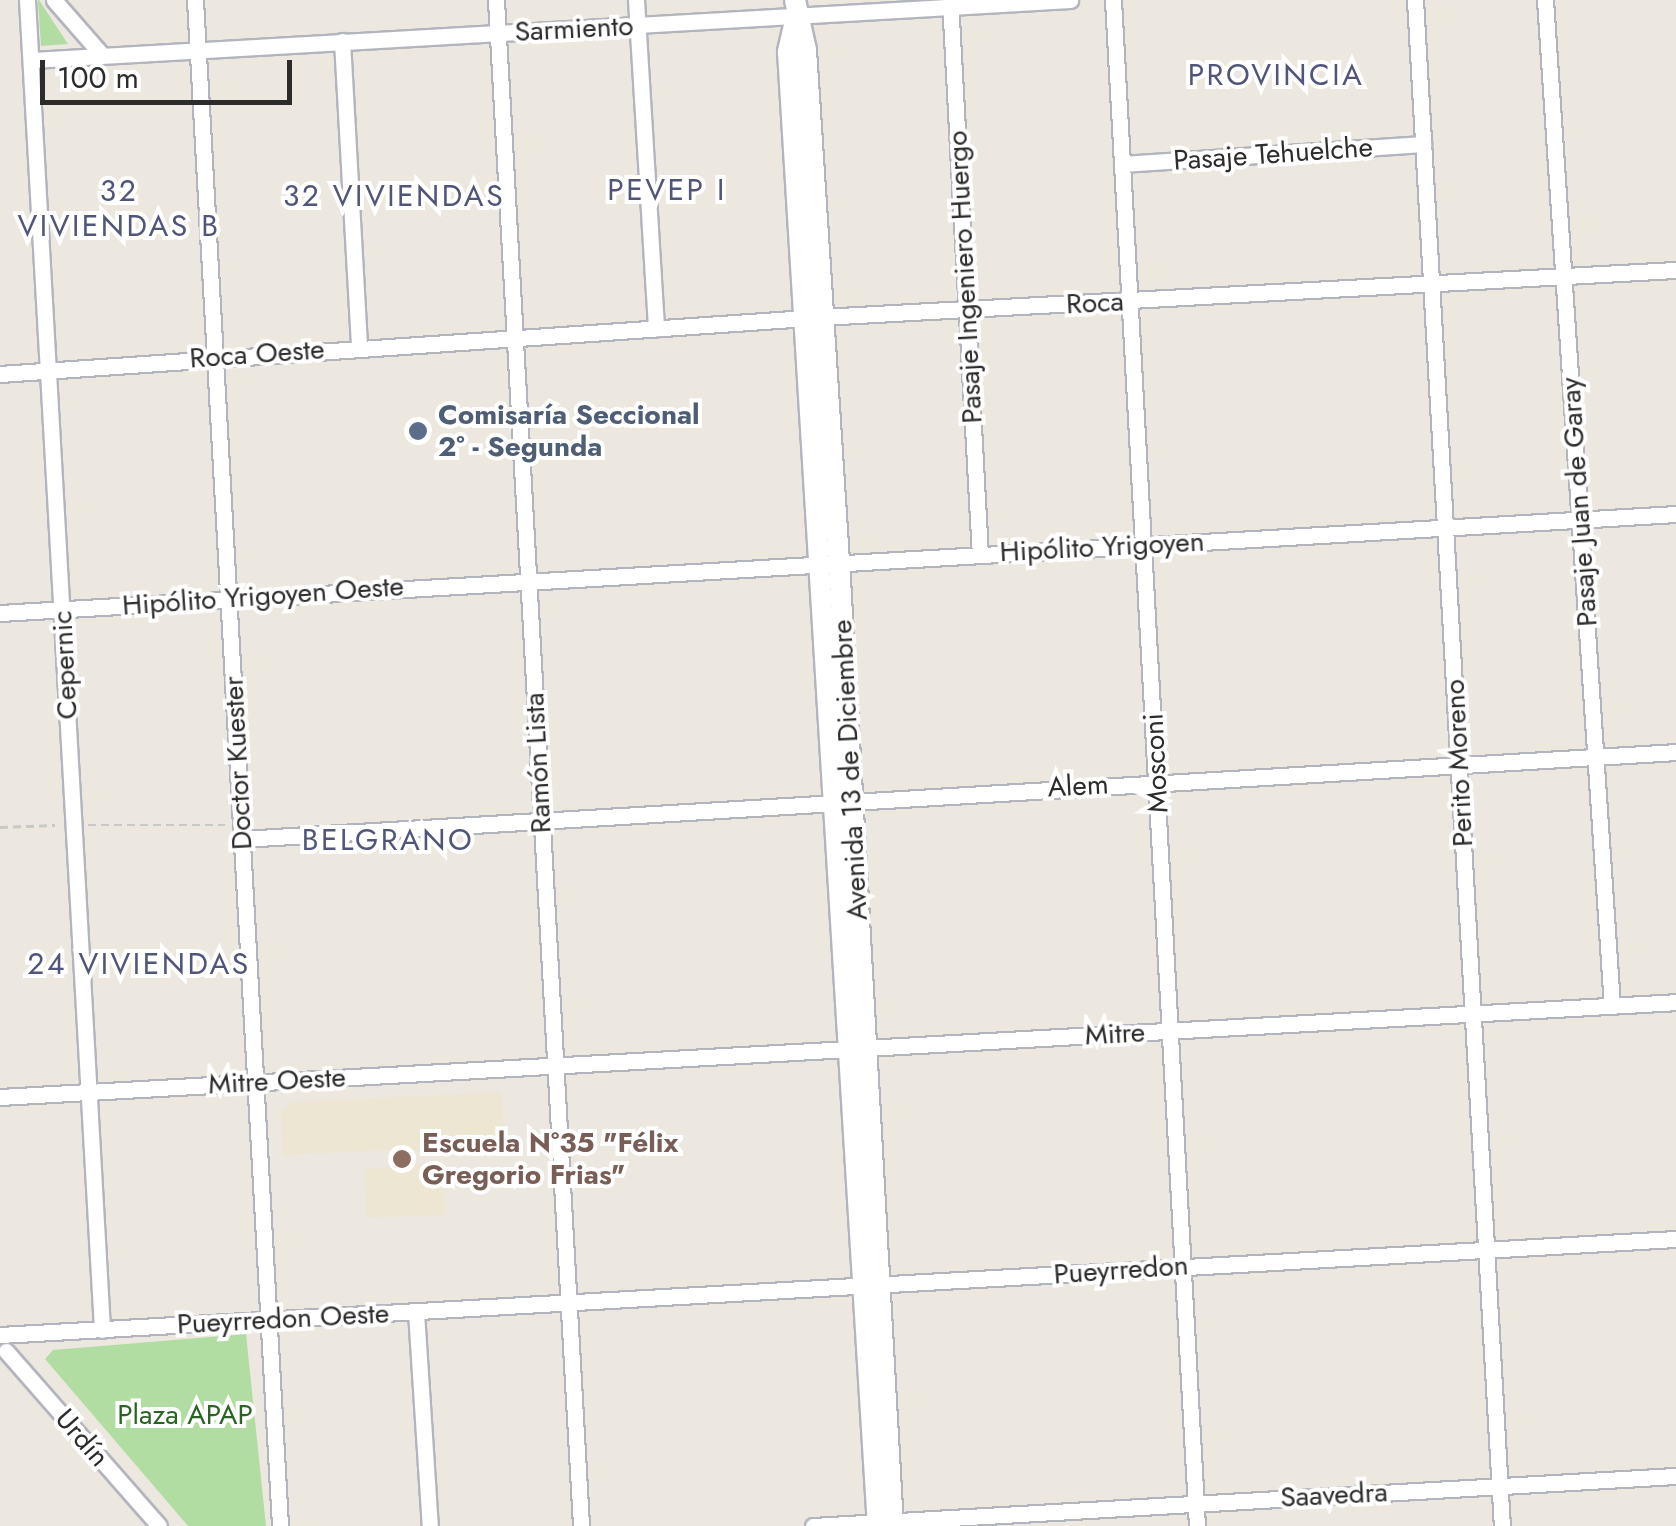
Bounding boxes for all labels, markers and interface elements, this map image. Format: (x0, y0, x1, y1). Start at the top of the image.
street label: Sarmiento (514, 9, 634, 49)
scale bar (45, 40, 298, 102)
text: 100 m (57, 56, 139, 99)
district label: PROVINCIA (1188, 57, 1364, 93)
street label: Pasaje Ingeniero Huergo (941, 130, 989, 424)
street label: Pasaje Tehuelche (1172, 130, 1374, 178)
district label: PEVEP I (607, 172, 727, 208)
district label: 32 VIVIENDAS B (17, 173, 221, 244)
district label: 32 VIVIENDAS (283, 178, 505, 214)
street label: Roca (1065, 285, 1125, 321)
street label: Roca Oeste (188, 333, 326, 375)
street label: Pasaje Juan de Garay (1554, 376, 1604, 628)
place label: Comisaría Seccional 2º - Segunda (438, 398, 700, 464)
marker: Comisaría Seccional 2º - Segunda (407, 420, 429, 442)
street label: Hipólito Yrigoyen (999, 525, 1205, 569)
street label: Hipólito Yrigoyen Oeste (121, 569, 405, 623)
street label: Cepernic (45, 610, 85, 720)
street label: Avenida 13 de Diciembre (825, 619, 875, 921)
street label: Doctor Kuester (217, 675, 259, 851)
street label: Perito Moreno (1438, 678, 1480, 848)
street label: Ramón Lista (518, 692, 558, 834)
street label: Mosconi (1137, 712, 1175, 814)
street label: Alem (1047, 768, 1109, 804)
district label: BELGRANO (302, 822, 474, 858)
district label: 24 VIVIENDAS (27, 946, 251, 982)
street label: Mitre (1084, 1016, 1146, 1052)
street label: Mitre Oeste (207, 1061, 347, 1101)
place label: Escuela N°35 "Félix Gregorio Frias" (422, 1126, 678, 1192)
marker: Escuela N°35 "Félix Gregorio Frias" (391, 1148, 413, 1170)
street label: Pueyrredon (1053, 1249, 1189, 1291)
street label: Pueyrredon Oeste (176, 1297, 390, 1341)
park label: Plaza APAP (117, 1398, 253, 1432)
street label: Urdín (48, 1402, 116, 1474)
street label: Saavedra (1279, 1475, 1389, 1515)

